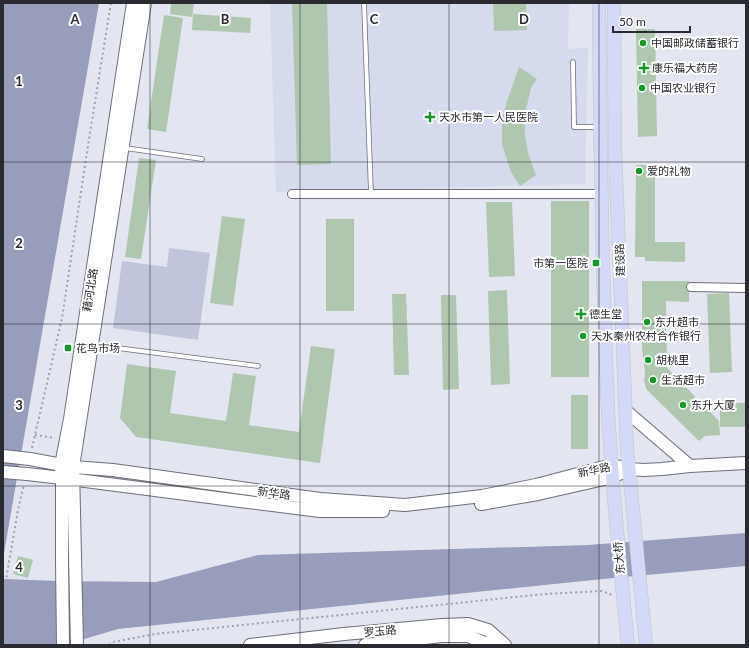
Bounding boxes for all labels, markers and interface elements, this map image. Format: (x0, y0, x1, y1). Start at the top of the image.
scale bar (613, 8, 690, 34)
text: A (69, 11, 80, 27)
text: B (221, 11, 230, 27)
text: C (370, 11, 379, 27)
text: D (519, 11, 529, 27)
text: 50 m (619, 14, 646, 29)
place label: 中国邮政储蓄银行 (651, 36, 739, 49)
marker: 中国邮政储蓄银行 (638, 38, 648, 48)
place label: 康乐福大药房 (652, 61, 718, 74)
marker: 康乐福大药房 (639, 63, 649, 73)
text: 1 (15, 73, 23, 89)
place label: 中国农业银行 (650, 81, 716, 94)
marker: 中国农业银行 (637, 83, 647, 93)
place label: 天水市第一人民医院 (439, 110, 538, 123)
marker: 天水市第一人民医院 (424, 111, 436, 123)
place label: 爱的礼物 (647, 164, 691, 177)
marker: 爱的礼物 (634, 166, 644, 176)
text: 2 (15, 235, 23, 251)
street label: 建设路 (612, 243, 627, 277)
place label: 市第一医院 (533, 256, 588, 269)
marker: 市第一医院 (591, 258, 601, 268)
street label: 藉河北路 (80, 267, 99, 313)
place label: 德生堂 (589, 307, 622, 320)
marker: 德生堂 (576, 309, 586, 319)
place label: 东升超市 (655, 315, 699, 328)
marker: 东升超市 (642, 317, 652, 327)
place label: 天水秦州农村合作银行 (591, 329, 701, 342)
marker: 天水秦州农村合作银行 (578, 331, 588, 341)
place label: 花鸟市场 (76, 341, 120, 354)
marker: 花鸟市场 (63, 343, 73, 353)
place label: 胡桃里 (656, 353, 689, 366)
marker: 胡桃里 (643, 355, 653, 365)
place label: 生活超市 (661, 373, 705, 386)
marker: 生活超市 (648, 375, 658, 385)
text: 3 (15, 397, 23, 413)
place label: 东升大厦 (691, 398, 735, 411)
marker: 东升大厦 (678, 400, 688, 410)
street label: 新华路 (576, 460, 611, 479)
street label: 新华路 (257, 484, 291, 501)
street label: 东大桥 (611, 541, 626, 575)
text: 4 (15, 559, 23, 575)
street label: 罗玉路 (363, 623, 397, 638)

